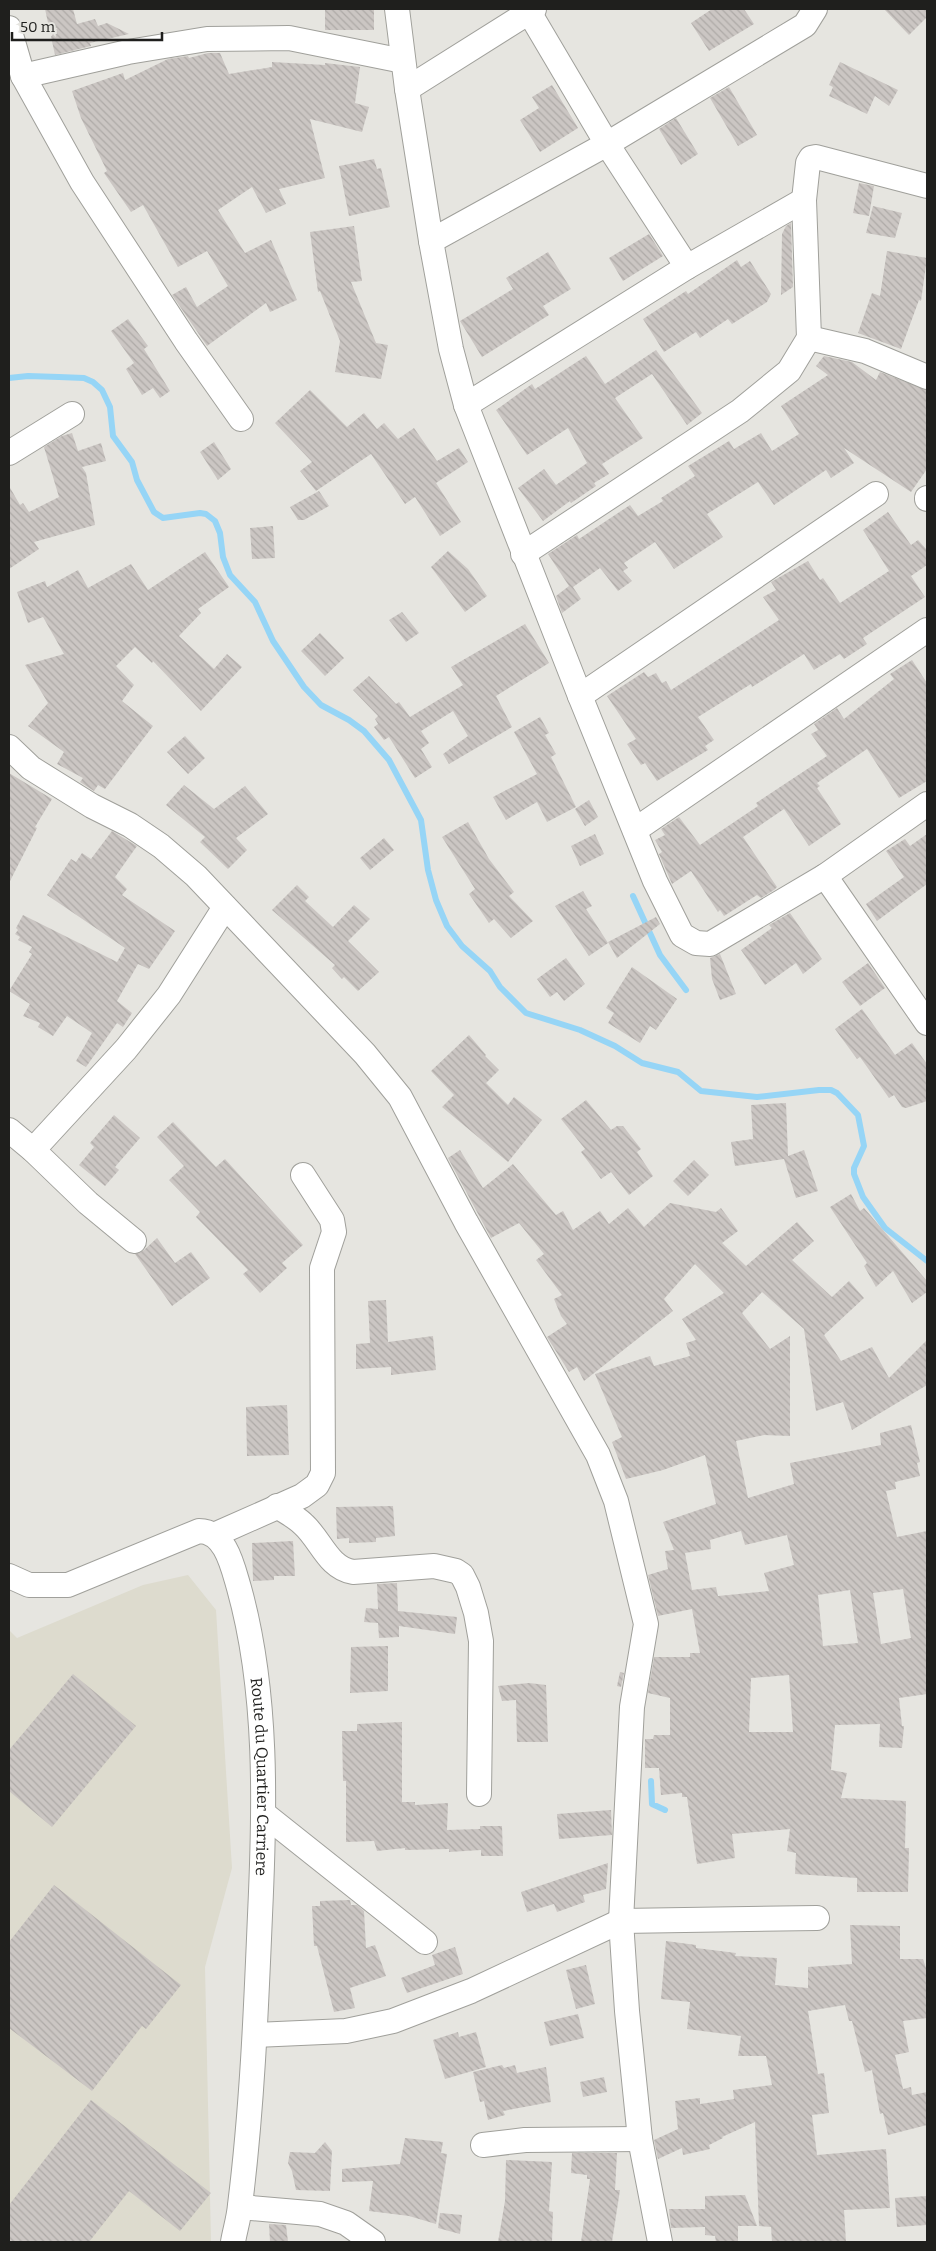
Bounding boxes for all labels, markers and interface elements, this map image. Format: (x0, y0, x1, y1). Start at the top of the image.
scale bar (12, 10, 162, 42)
text: 50 m (20, 18, 56, 36)
street label: Route du Quartier Carriere (247, 1676, 273, 1876)

